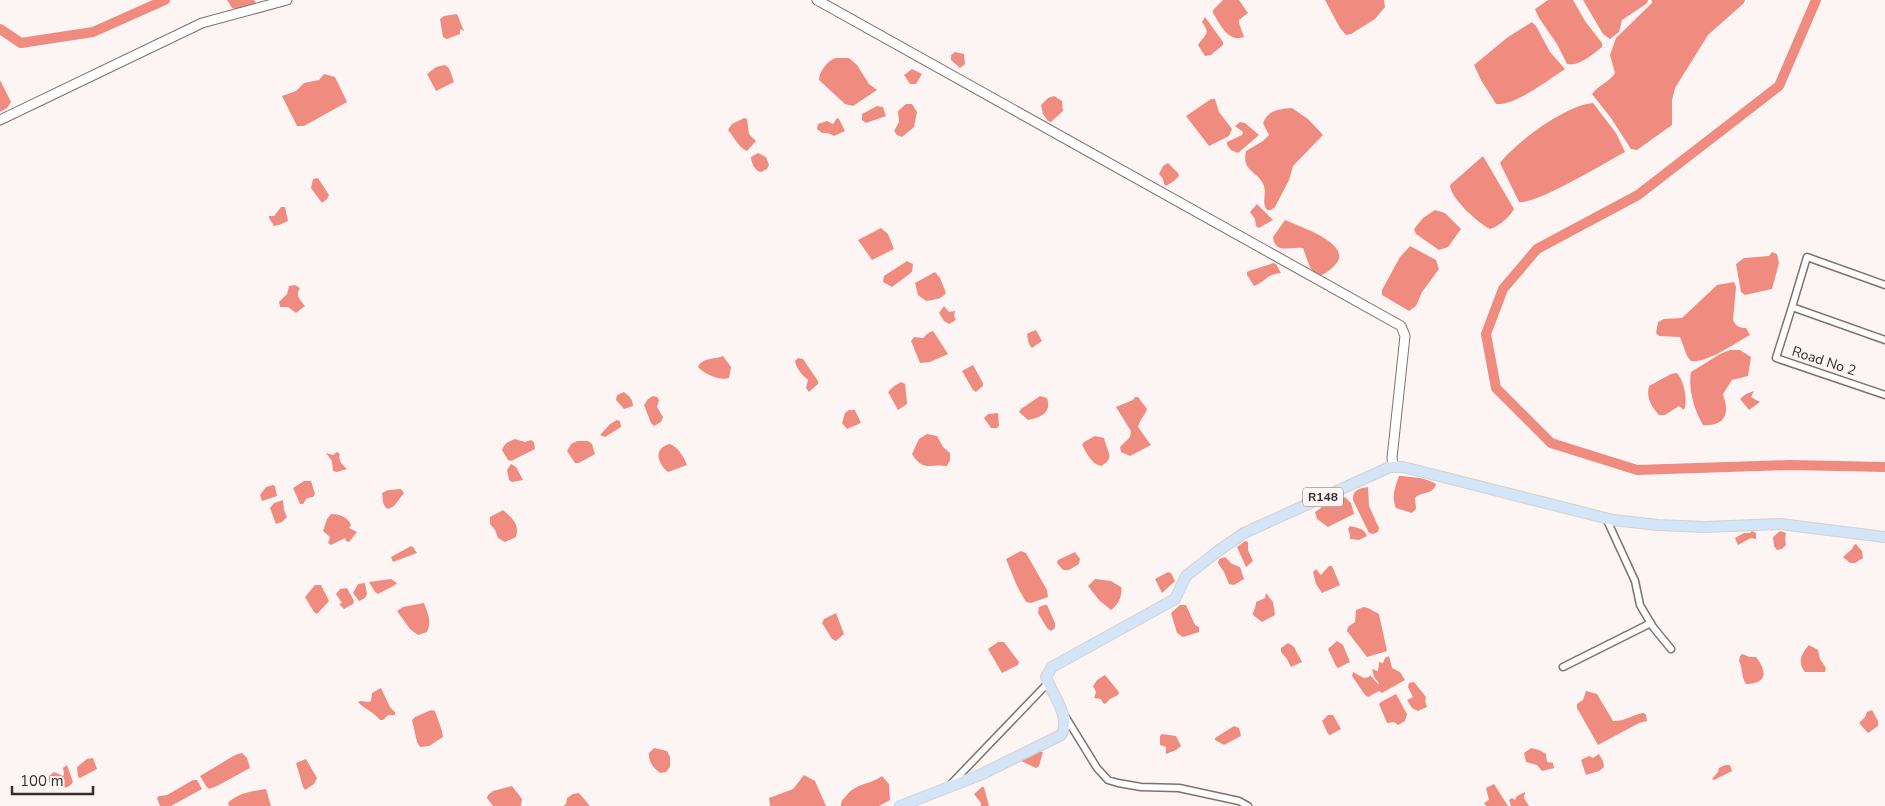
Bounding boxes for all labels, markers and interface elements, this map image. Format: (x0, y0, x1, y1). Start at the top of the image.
street label: Road No 2 (1790, 342, 1858, 380)
road number: R148 (1303, 488, 1343, 507)
scale bar (12, 764, 94, 796)
text: 100 m (20, 771, 64, 791)

